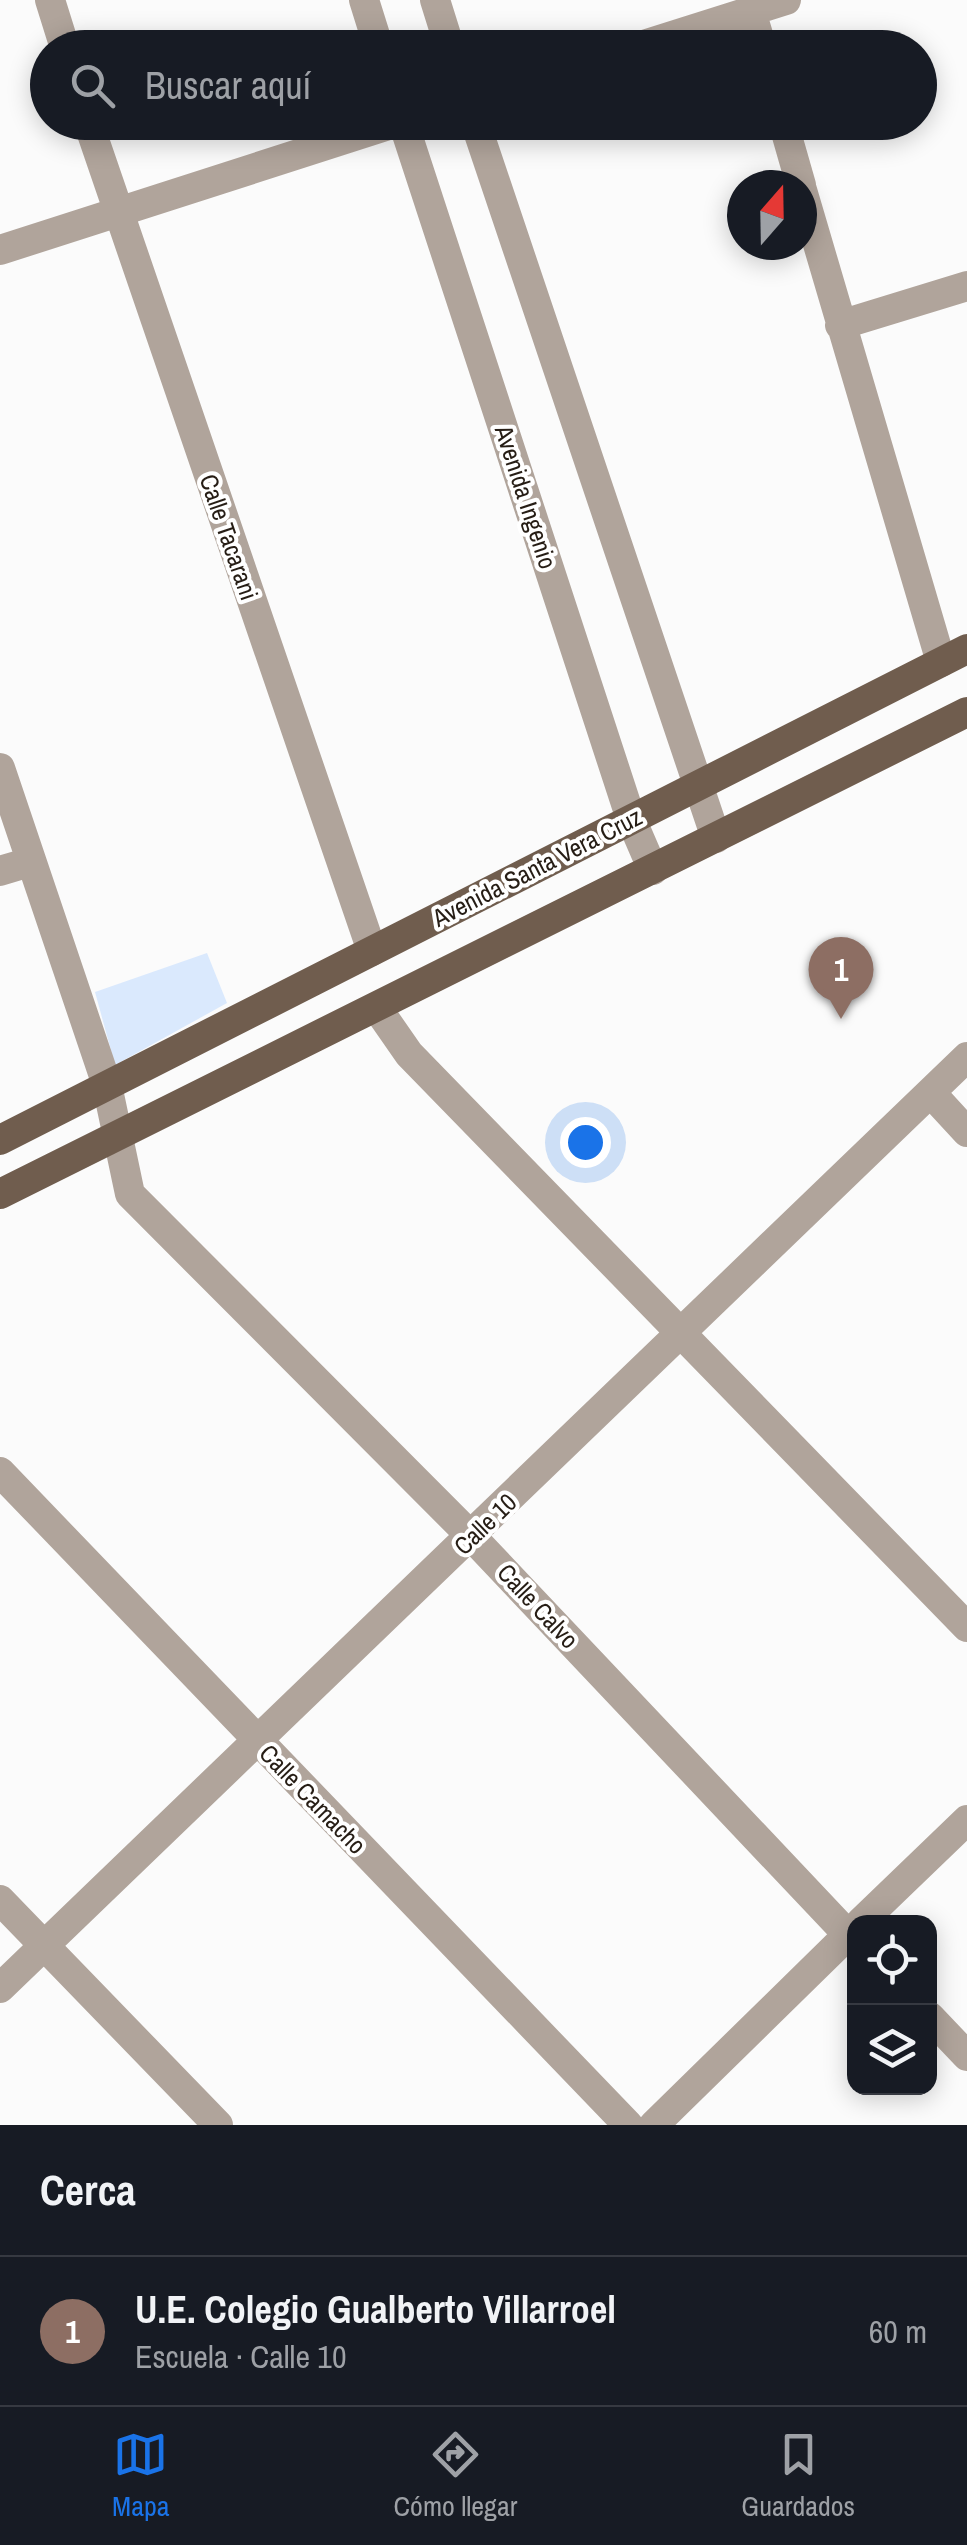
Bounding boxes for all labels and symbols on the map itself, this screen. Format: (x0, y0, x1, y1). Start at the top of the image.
north arrow (727, 170, 817, 260)
street label: Avenida Ingenio (487, 420, 565, 573)
street label: Calle Tacarani (192, 469, 266, 605)
street label: Avenida Santa Vera Cruz (425, 799, 648, 935)
pin: 1 (808, 936, 874, 1019)
your location (560, 1117, 611, 1168)
street label: Calle 10 (446, 1486, 524, 1562)
street label: Calle Calvo (490, 1556, 586, 1656)
street label: Calle Camacho (252, 1737, 374, 1861)

